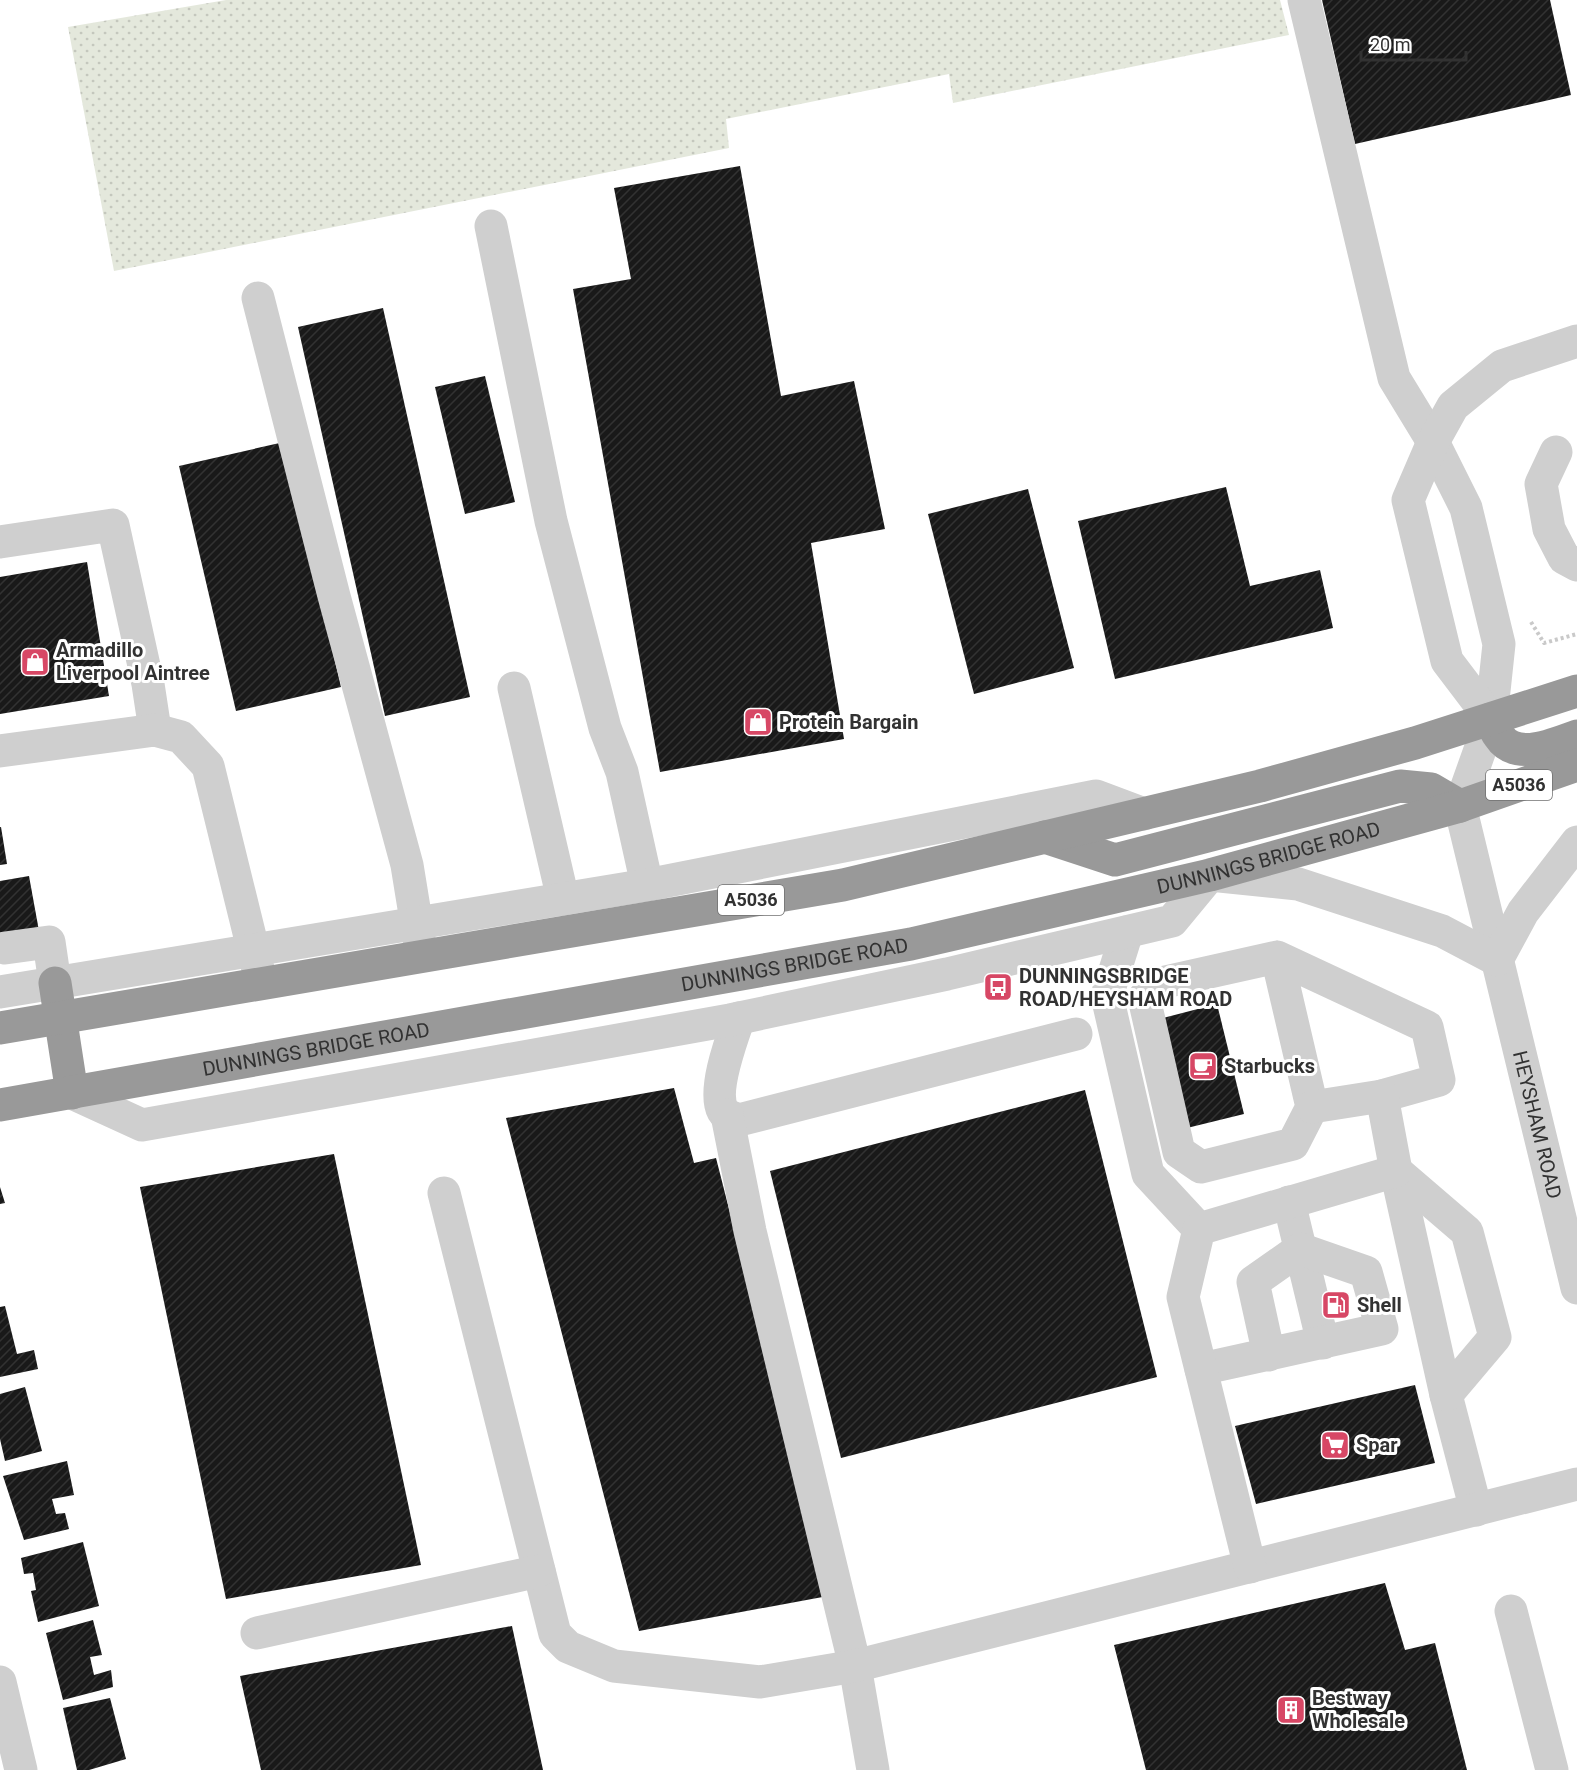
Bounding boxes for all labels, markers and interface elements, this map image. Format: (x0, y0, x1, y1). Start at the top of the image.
scale bar (1361, 24, 1466, 62)
text: 20 m (1370, 34, 1410, 55)
place label: Armadillo Liverpool Aintree (56, 638, 210, 685)
shop icon: Armadillo Liverpool Aintree (19, 646, 51, 678)
shop icon: Protein Bargain (742, 706, 774, 738)
place label: Protein Bargain (779, 710, 918, 734)
road number: A5036 (1486, 770, 1552, 800)
street label: DUNNINGS BRIDGE ROAD (1155, 817, 1383, 899)
road number: A5036 (718, 885, 784, 915)
street label: DUNNINGS BRIDGE ROAD (679, 933, 910, 996)
place label: DUNNINGSBRIDGE ROAD/HEYSHAM ROAD (1019, 964, 1232, 1011)
bus stop icon: DUNNINGSBRIDGE ROAD/HEYSHAM ROAD (982, 971, 1014, 1003)
street label: DUNNINGS BRIDGE ROAD (201, 1017, 432, 1081)
street label: HEYSHAM ROAD (1508, 1048, 1567, 1201)
cafe icon: Starbucks (1187, 1050, 1219, 1082)
place label: Starbucks (1224, 1054, 1315, 1078)
fuel station icon: Shell (1320, 1289, 1352, 1321)
place label: Shell (1357, 1293, 1402, 1317)
supermarket icon: Spar (1319, 1429, 1351, 1461)
place label: Spar (1356, 1433, 1398, 1457)
place label: Bestway Wholesale (1312, 1686, 1405, 1733)
building icon: Bestway Wholesale (1275, 1694, 1307, 1726)

